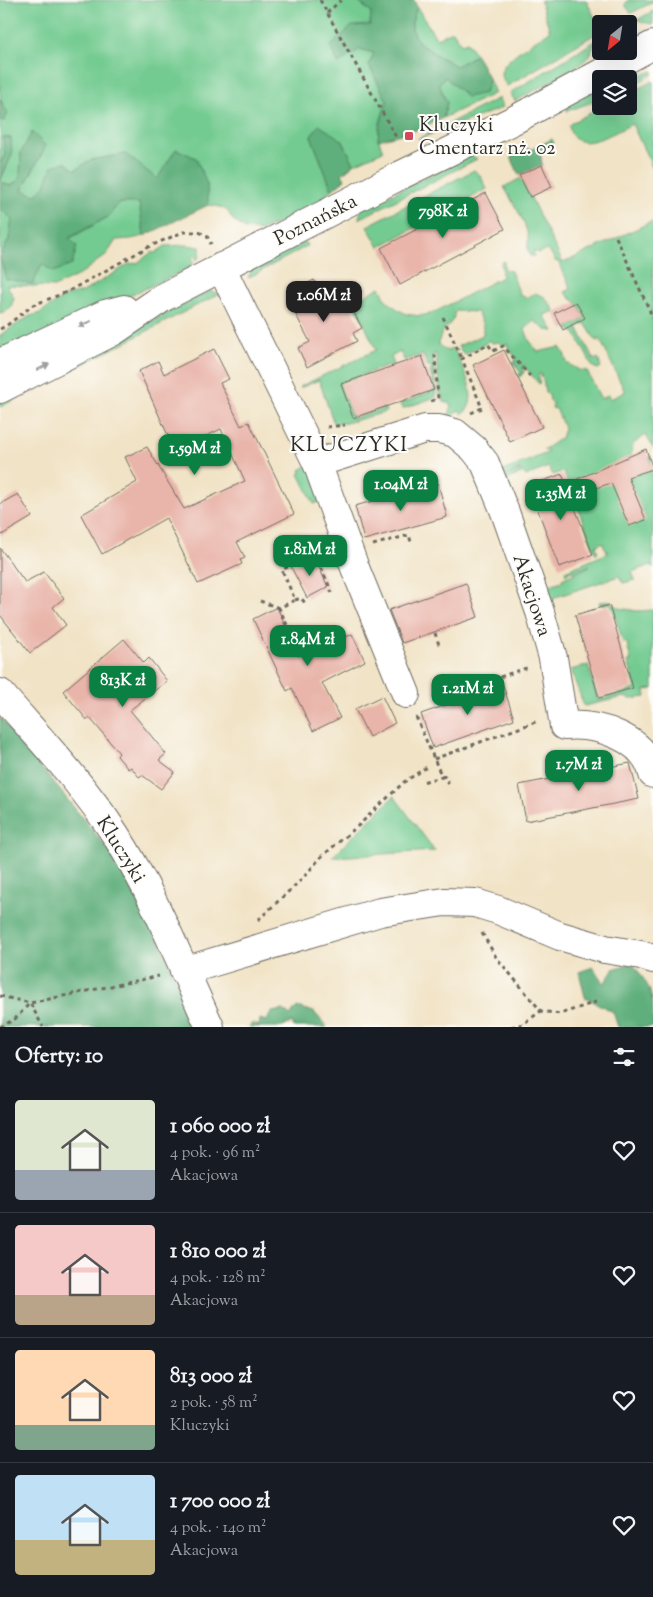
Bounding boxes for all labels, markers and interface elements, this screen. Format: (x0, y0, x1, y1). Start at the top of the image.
north arrow (592, 15, 638, 60)
map controls (592, 15, 637, 115)
button: layers (592, 70, 637, 115)
place label: Kluczyki Cmentarz nż. 02 (419, 112, 556, 164)
marker: Kluczyki Cmentarz nż. 02 (403, 130, 415, 142)
street label: Poznańska (270, 188, 363, 255)
pin: 798K zł (397, 196, 489, 239)
text: 798K zł (419, 201, 468, 224)
pin: 1.06M zł (272, 280, 376, 323)
text: 1.06M zł (297, 285, 351, 308)
one-way arrow (78, 320, 92, 328)
one-way arrow (36, 363, 51, 371)
district label: KLUCZYKI (290, 431, 408, 461)
pin: 1.59M zł (143, 434, 247, 476)
text: 1.59M zł (169, 438, 221, 461)
pin: 1.04M zł (349, 470, 453, 512)
text: 1.04M zł (374, 474, 428, 497)
pin: 1.35M zł (509, 478, 613, 521)
text: 1.35M zł (536, 483, 586, 506)
pin: 1.81M zł (258, 534, 362, 577)
text: 1.81M zł (284, 539, 336, 562)
street label: Akacjowa (504, 551, 558, 641)
pin: 1.84M zł (256, 624, 360, 667)
text: 1.84M zł (281, 629, 335, 652)
pin: 813K zł (77, 666, 169, 708)
text: 813K zł (100, 670, 146, 693)
pin: 1.21M zł (416, 674, 520, 716)
text: 1.21M zł (442, 678, 494, 701)
pin: 1.7M zł (533, 750, 625, 792)
text: 1.7M zł (556, 754, 602, 777)
street label: Kluczyki (88, 811, 152, 890)
text: Oferty: 10 (15, 1042, 103, 1072)
icon: filters (610, 1043, 638, 1071)
text: 1 060 000 zł (170, 1112, 270, 1142)
icon: home (55, 1120, 115, 1180)
icon: heart (610, 1136, 638, 1164)
text: 4 pok. · 96 m² (170, 1142, 260, 1165)
text: Akacjowa (170, 1165, 238, 1188)
text: 1 810 000 zł (170, 1237, 266, 1267)
icon: home (55, 1245, 115, 1305)
icon: heart (610, 1261, 638, 1289)
text: 4 pok. · 128 m² (170, 1267, 266, 1290)
text: Akacjowa (170, 1290, 238, 1313)
text: 813 000 zł (170, 1362, 252, 1392)
icon: home (55, 1370, 115, 1430)
icon: heart (610, 1386, 638, 1414)
text: 2 pok. · 58 m² (170, 1392, 258, 1415)
text: Kluczyki (170, 1415, 230, 1438)
text: 1 700 000 zł (170, 1487, 270, 1517)
icon: home (55, 1495, 115, 1555)
icon: heart (610, 1511, 638, 1539)
text: 4 pok. · 140 m² (170, 1517, 266, 1540)
text: Akacjowa (170, 1540, 238, 1563)

